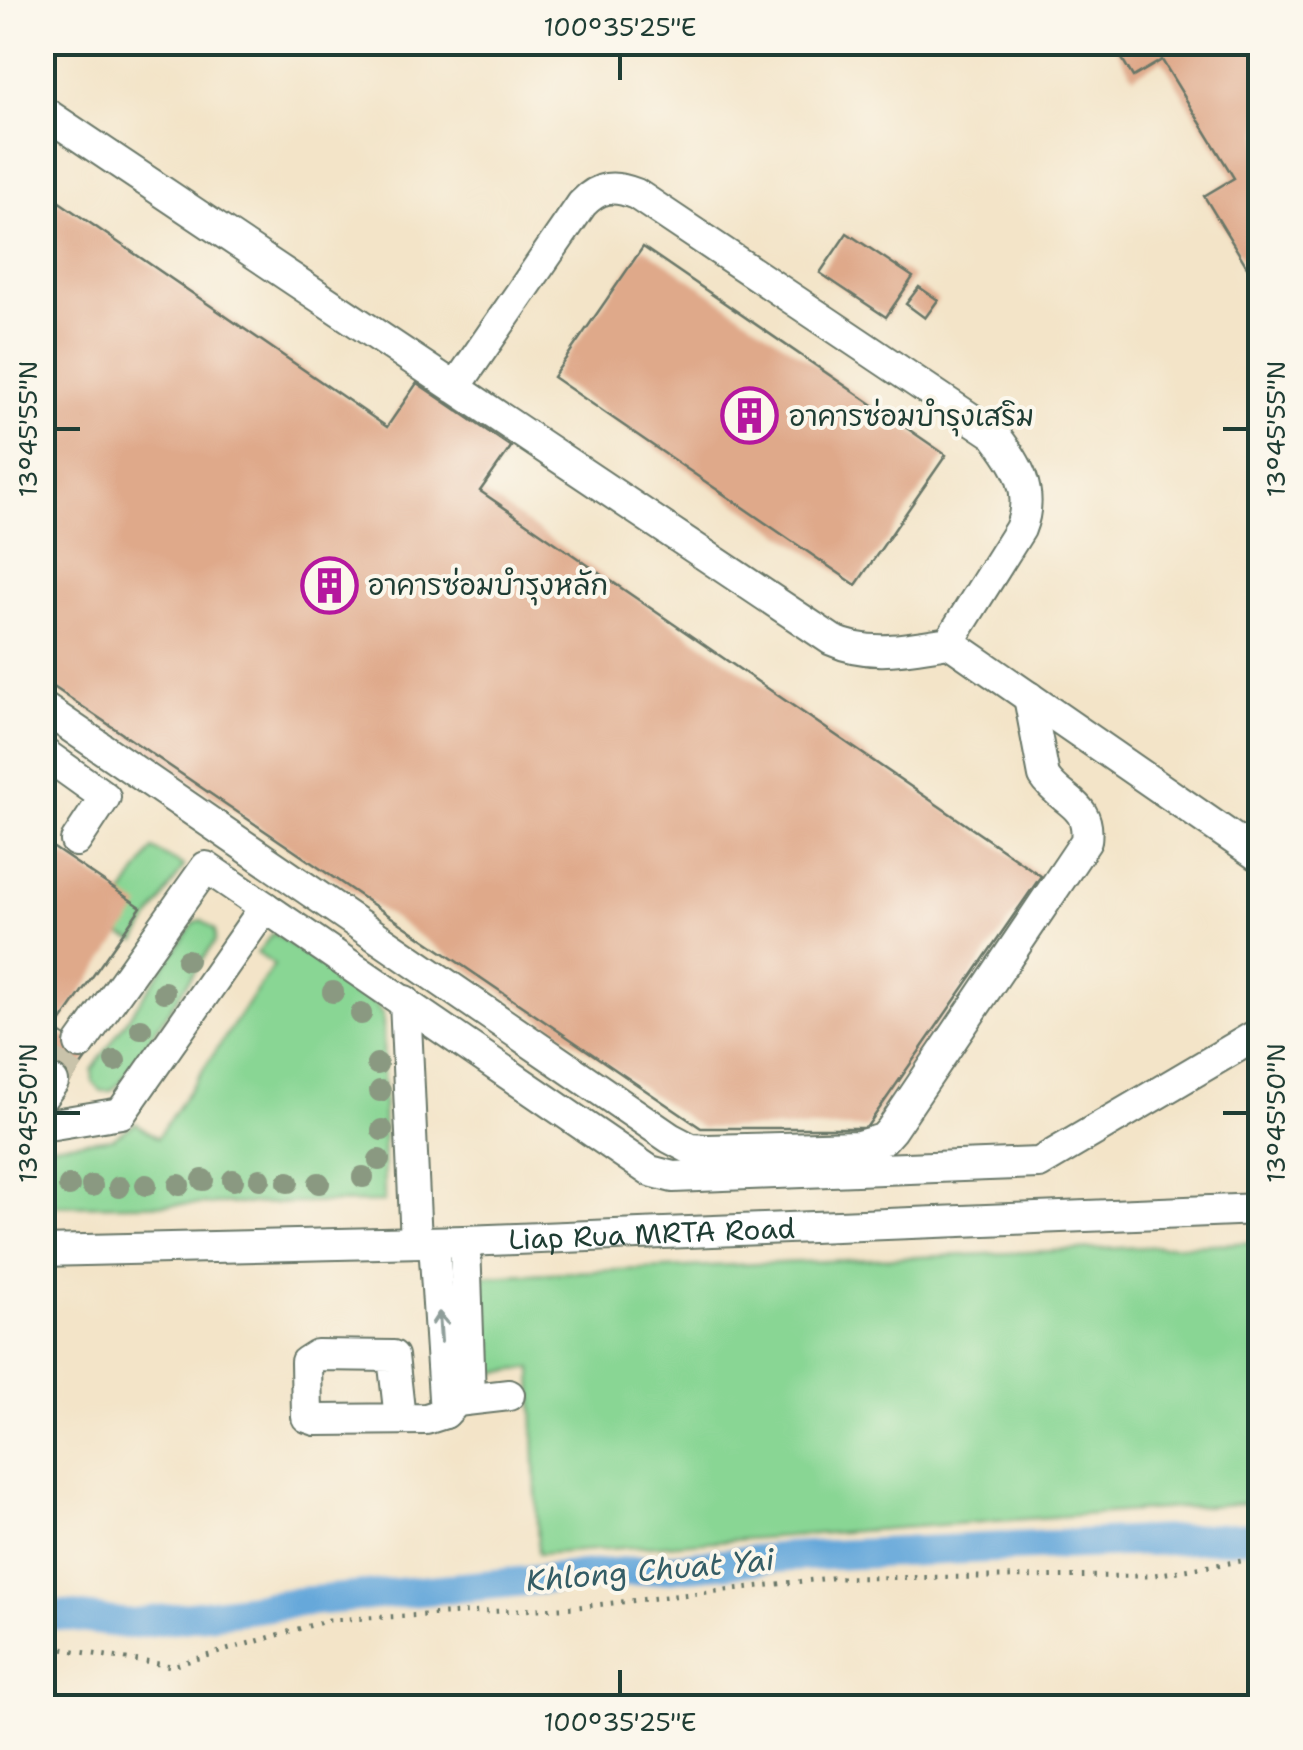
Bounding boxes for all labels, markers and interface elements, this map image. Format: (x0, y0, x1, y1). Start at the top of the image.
text: 100°35'25"E (544, 10, 696, 44)
text: 13°45'55"N (11, 361, 45, 497)
text: 13°45'55"N (1259, 361, 1293, 497)
building icon: อาคารซ่อมบำรุงเสริม (720, 386, 780, 446)
place label: อาคารซ่อมบำรุงเสริม (789, 397, 1034, 437)
building icon: อาคารซ่อมบำรุงหลัก (299, 555, 359, 615)
place label: อาคารซ่อมบำรุงหลัก (368, 566, 608, 606)
text: 13°45'50"N (11, 1043, 45, 1183)
text: 13°45'50"N (1259, 1043, 1293, 1183)
street label: Liap Rua MRTA Road (507, 1209, 796, 1258)
one-way arrow (430, 1312, 449, 1344)
water label: Khlong Chuat Yai (524, 1539, 776, 1601)
text: 100°35'25"E (544, 1705, 696, 1739)

